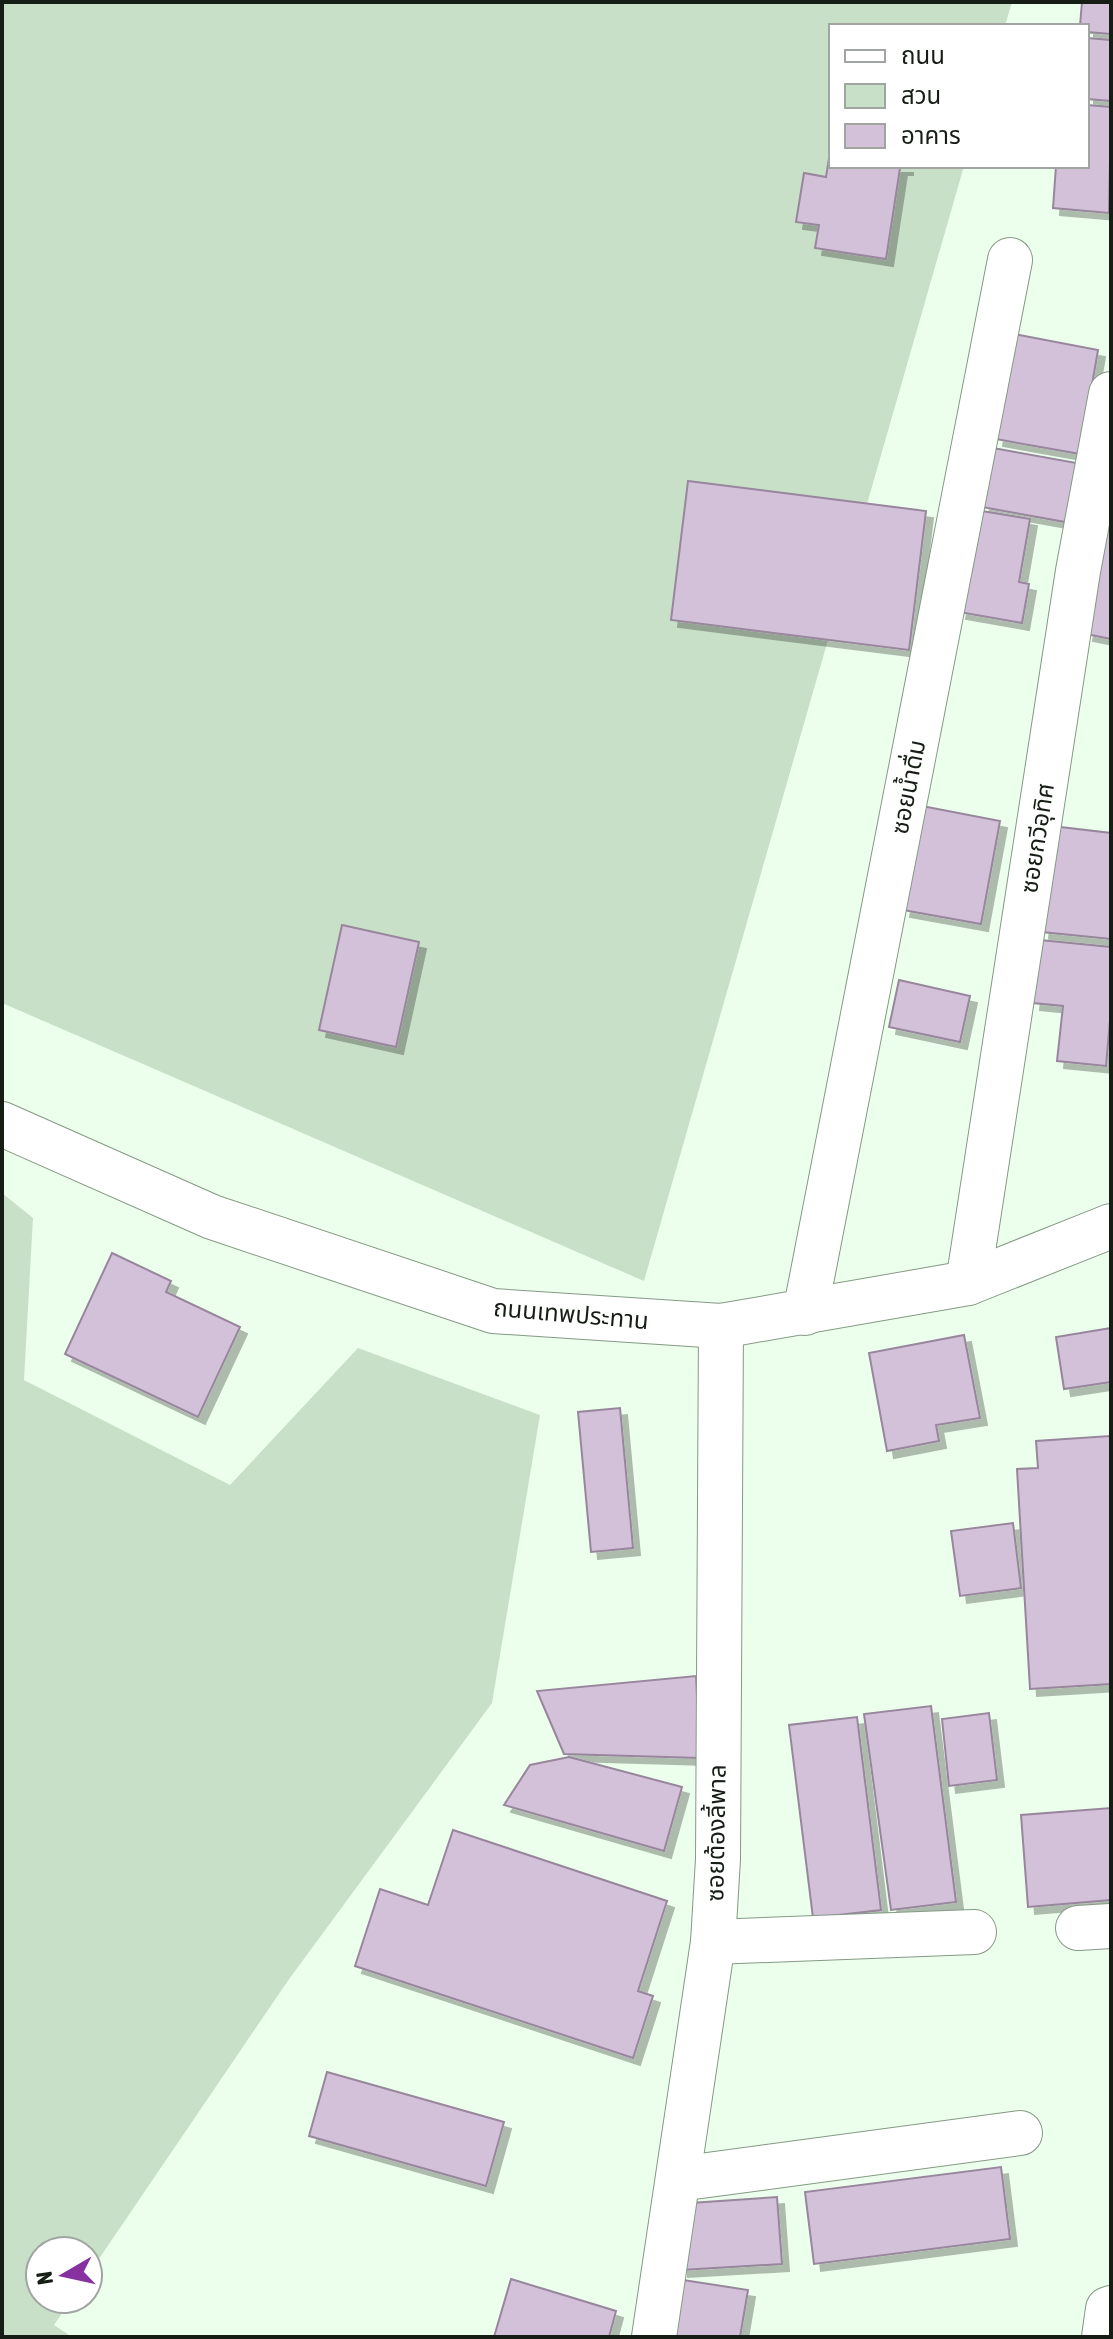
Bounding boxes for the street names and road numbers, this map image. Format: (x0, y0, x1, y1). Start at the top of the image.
street label: ซอยน้ำดื่ม (883, 737, 930, 836)
street label: ซอยกวีอุทิศ (1015, 781, 1061, 895)
street label: ถนนเทพประทาน (492, 1294, 650, 1334)
street label: ซอยต้องลี้พาล (698, 1764, 731, 1902)

